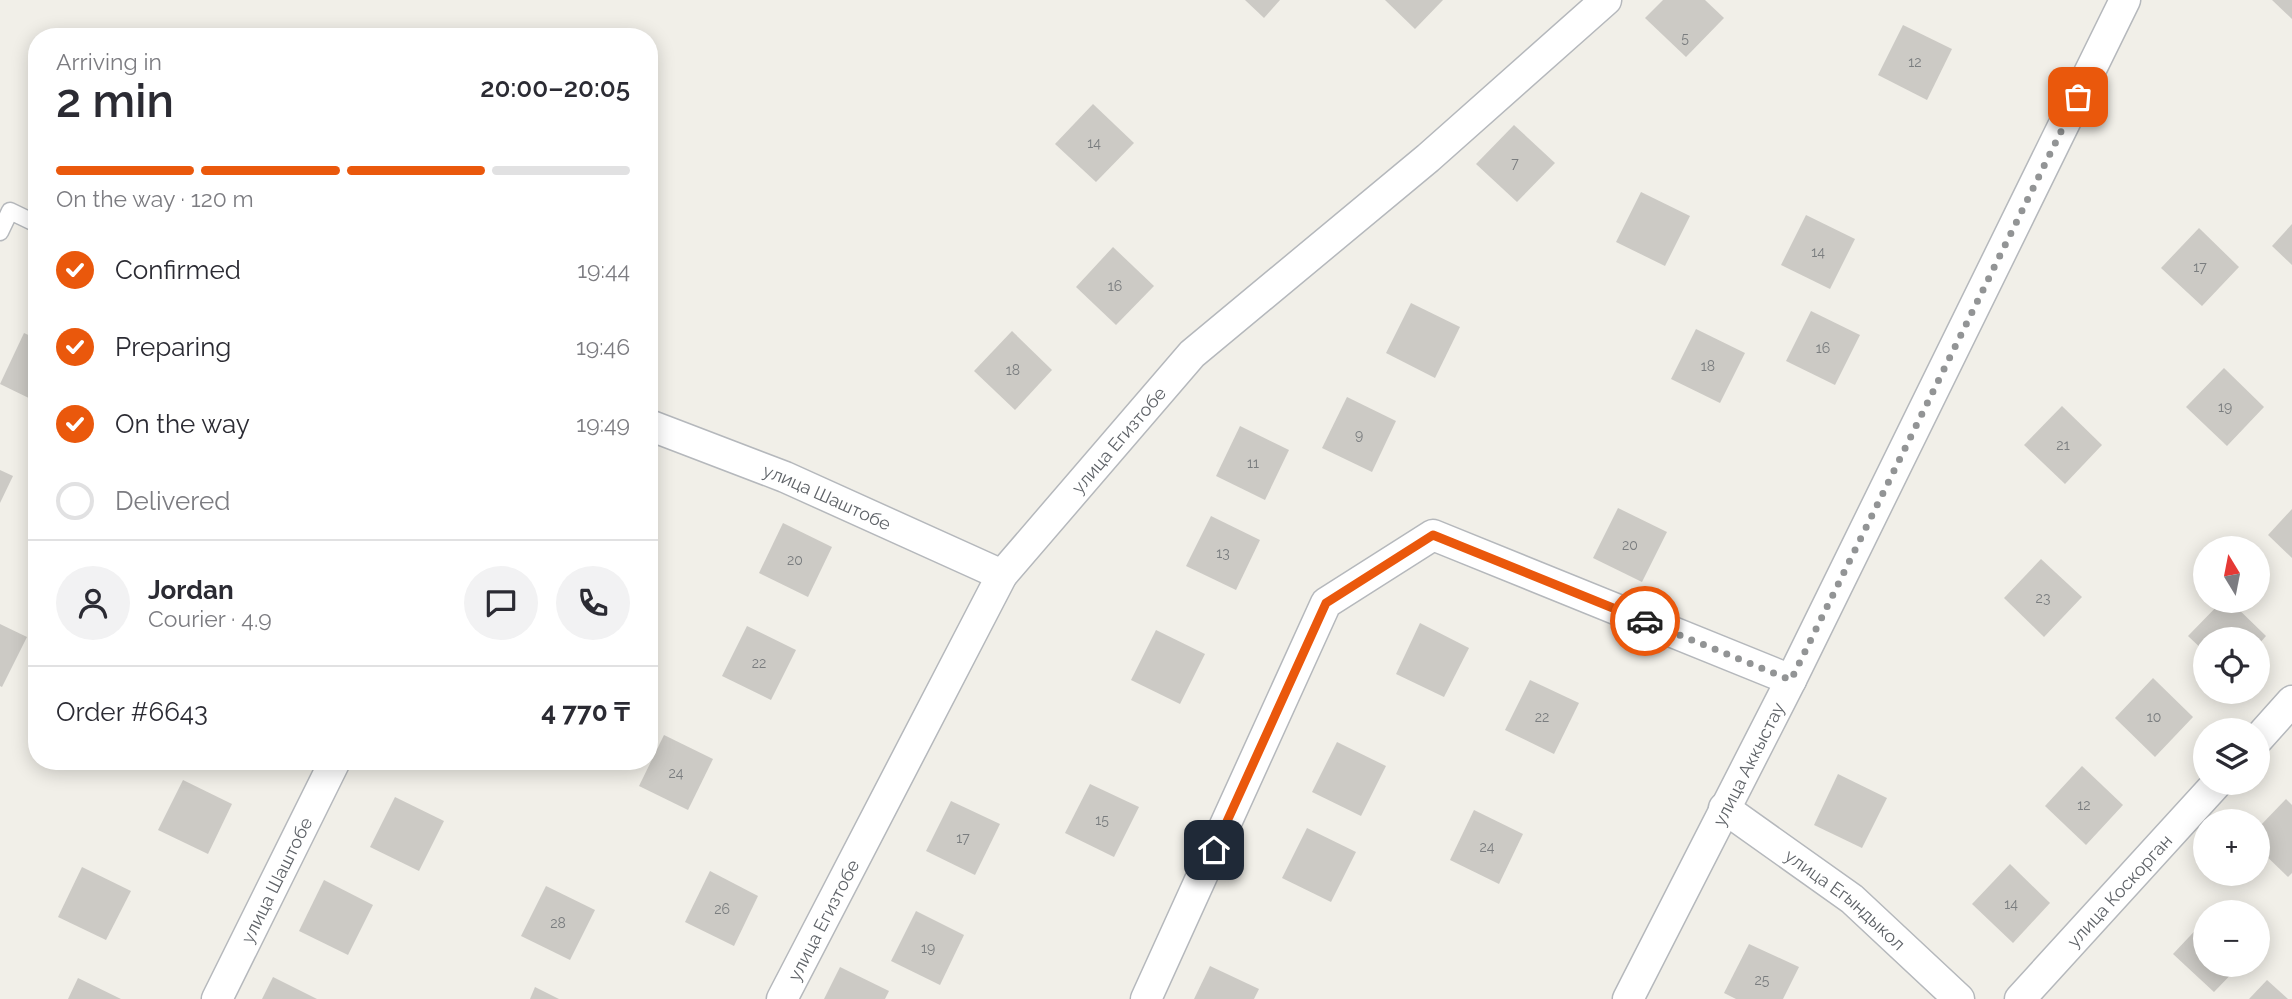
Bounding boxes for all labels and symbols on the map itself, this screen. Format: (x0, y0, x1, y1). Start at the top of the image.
house number: 5 (1681, 30, 1689, 46)
house number: 12 (1908, 54, 1922, 70)
pin (2048, 67, 2108, 127)
house number: 14 (1087, 135, 1101, 151)
house number: 7 (1511, 155, 1519, 171)
house number: 14 (1811, 244, 1825, 260)
house number: 17 (2193, 259, 2207, 275)
house number: 16 (1108, 278, 1122, 294)
house number: 16 (1816, 340, 1830, 356)
house number: 18 (1701, 358, 1715, 374)
house number: 18 (1006, 362, 1020, 378)
street label: улица Егизтобе (1067, 382, 1170, 497)
house number: 19 (2218, 399, 2232, 415)
house number: 9 (1355, 427, 1363, 443)
house number: 21 (2056, 437, 2070, 453)
house number: 11 (1247, 455, 1259, 471)
street label: улица Шаштобе (760, 459, 895, 534)
north arrow (2193, 536, 2270, 612)
house number: 20 (1622, 537, 1638, 553)
house number: 13 (1216, 545, 1230, 561)
house number: 20 (787, 552, 803, 568)
courier (1610, 586, 1680, 656)
house number: 23 (2036, 590, 2050, 606)
house number: 22 (752, 655, 766, 671)
street label: улица Аккыстау (1708, 698, 1788, 829)
house number: 22 (1535, 709, 1549, 725)
house number: 10 (2147, 709, 2161, 725)
house number: 24 (669, 765, 684, 781)
house number: 12 (2077, 797, 2091, 813)
house number: 15 (1095, 812, 1109, 828)
street label: улица Шаштобе (236, 813, 316, 946)
pin (1184, 820, 1244, 880)
house number: 17 (956, 830, 970, 846)
street label: улица Коскорган (2062, 830, 2176, 951)
house number: 24 (1480, 839, 1495, 855)
street label: улица Егындыкол (1781, 844, 1910, 954)
street label: улица Егизтобе (783, 856, 863, 984)
house number: 14 (2004, 896, 2018, 912)
house number: 26 (714, 901, 730, 917)
house number: 28 (550, 915, 566, 931)
house number: 19 (921, 940, 935, 956)
house number: 25 (1755, 972, 1770, 988)

